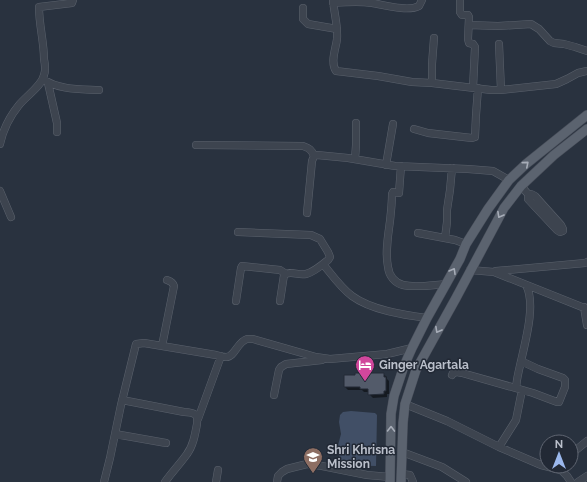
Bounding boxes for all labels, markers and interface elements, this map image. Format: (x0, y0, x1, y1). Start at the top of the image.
one-way arrow (521, 162, 529, 169)
one-way arrow (497, 211, 504, 218)
one-way arrow (449, 268, 456, 275)
one-way arrow (436, 325, 443, 333)
hotel icon: Ginger Agartala (354, 354, 376, 382)
place label: Ginger Agartala (379, 358, 469, 372)
one-way arrow (387, 426, 395, 432)
north arrow (539, 434, 579, 474)
text: N (555, 438, 563, 451)
place label: Shri Khrisna Mission (327, 443, 395, 471)
school or university icon: Shri Khrisna Mission (302, 446, 324, 474)

